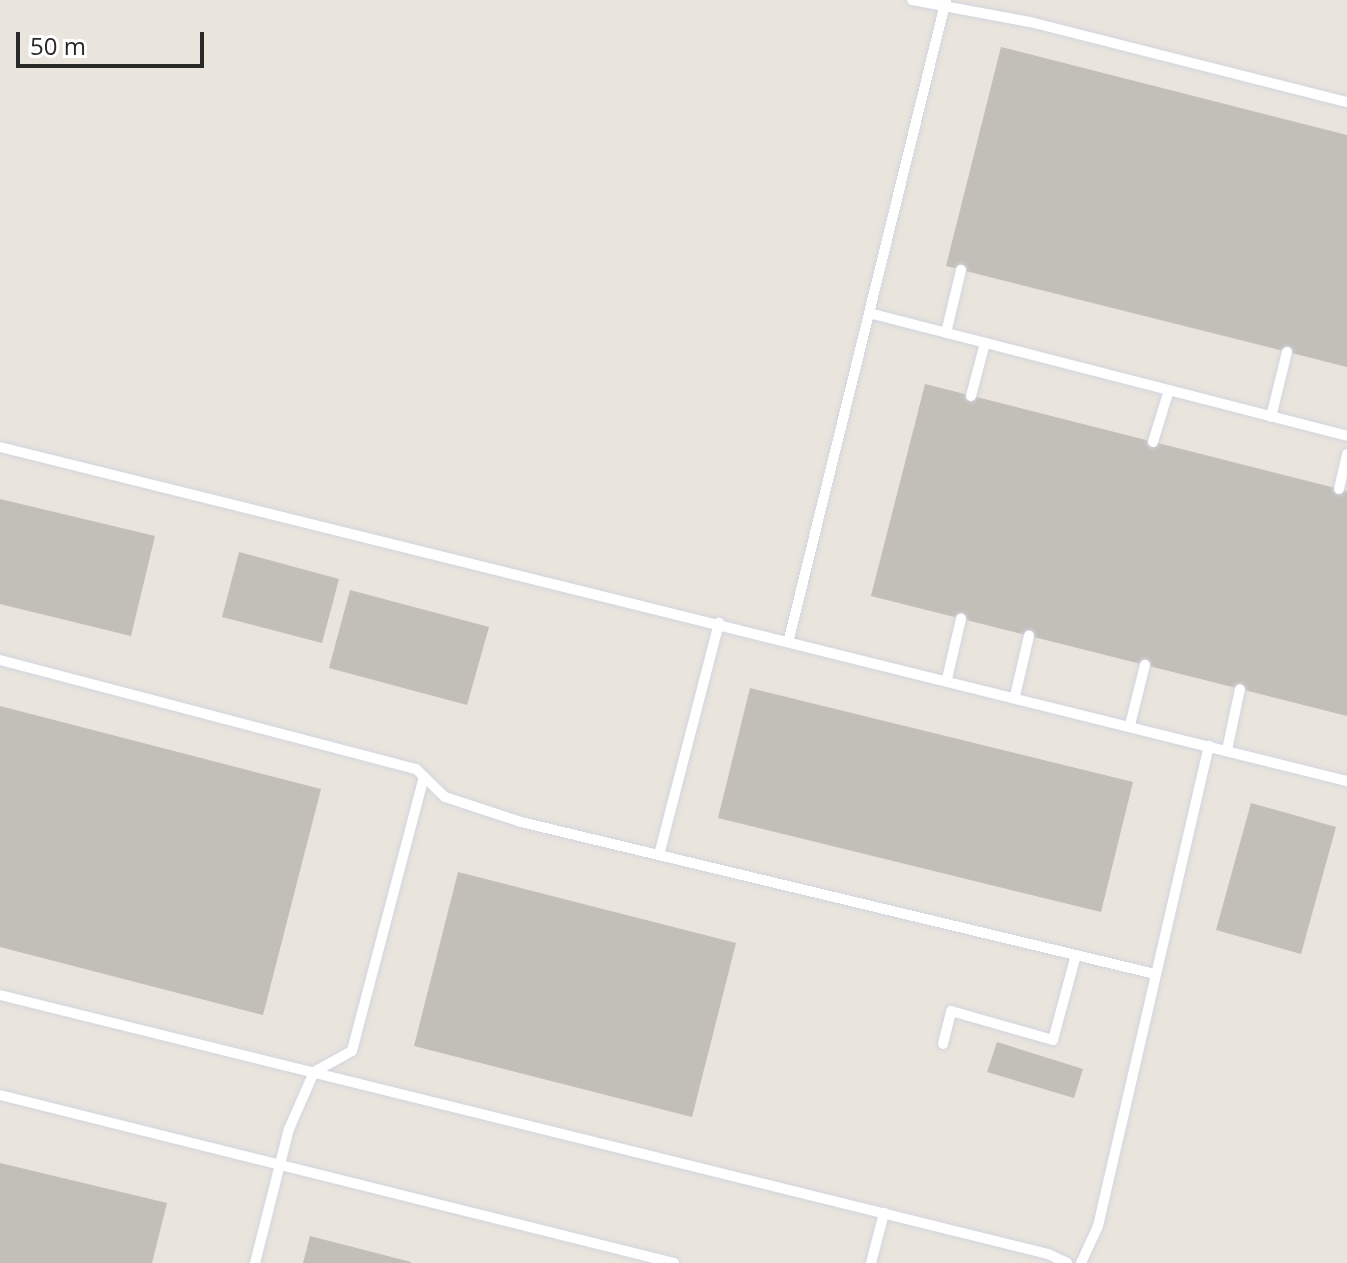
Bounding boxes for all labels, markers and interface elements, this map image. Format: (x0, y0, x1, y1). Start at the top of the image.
scale bar (20, 16, 208, 66)
text: 50 m (30, 29, 86, 62)

